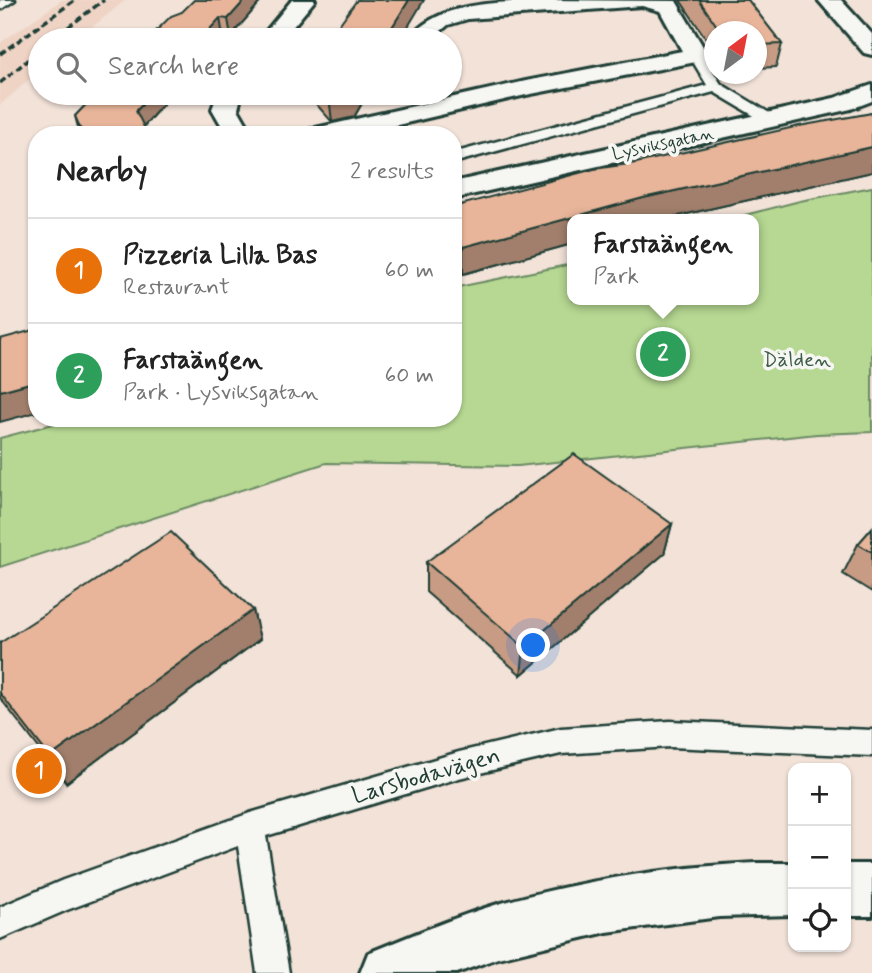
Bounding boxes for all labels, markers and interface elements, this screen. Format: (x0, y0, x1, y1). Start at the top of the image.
north arrow (704, 21, 767, 84)
search box (28, 28, 462, 105)
icon: search (52, 48, 90, 86)
text: Search here (108, 50, 239, 84)
street label: Lysviksgatan (610, 122, 716, 166)
text: Nearby (56, 152, 147, 191)
text: 2 results (350, 157, 434, 187)
popup (567, 214, 759, 305)
text: Farstaängen (593, 228, 733, 262)
text: Pizzeria Lilla Bas (123, 239, 317, 273)
text: 1 (74, 256, 84, 286)
text: 60 m (385, 256, 434, 286)
text: Park (593, 262, 639, 292)
text: Restaurant (123, 273, 230, 303)
pin: 2 (640, 328, 686, 380)
text: Farstaängen (123, 344, 263, 378)
park label: Dälden (763, 346, 831, 374)
text: 2 (73, 361, 85, 391)
text: 60 m (385, 361, 434, 391)
text: Park · Lysviksgatan (123, 378, 319, 408)
your location (516, 628, 550, 662)
street label: Larsbodavägen (348, 740, 504, 812)
pin: 1 (16, 745, 62, 797)
map controls (788, 763, 851, 952)
button: + (788, 763, 851, 826)
button: − (788, 826, 851, 889)
button: locate (788, 889, 851, 952)

